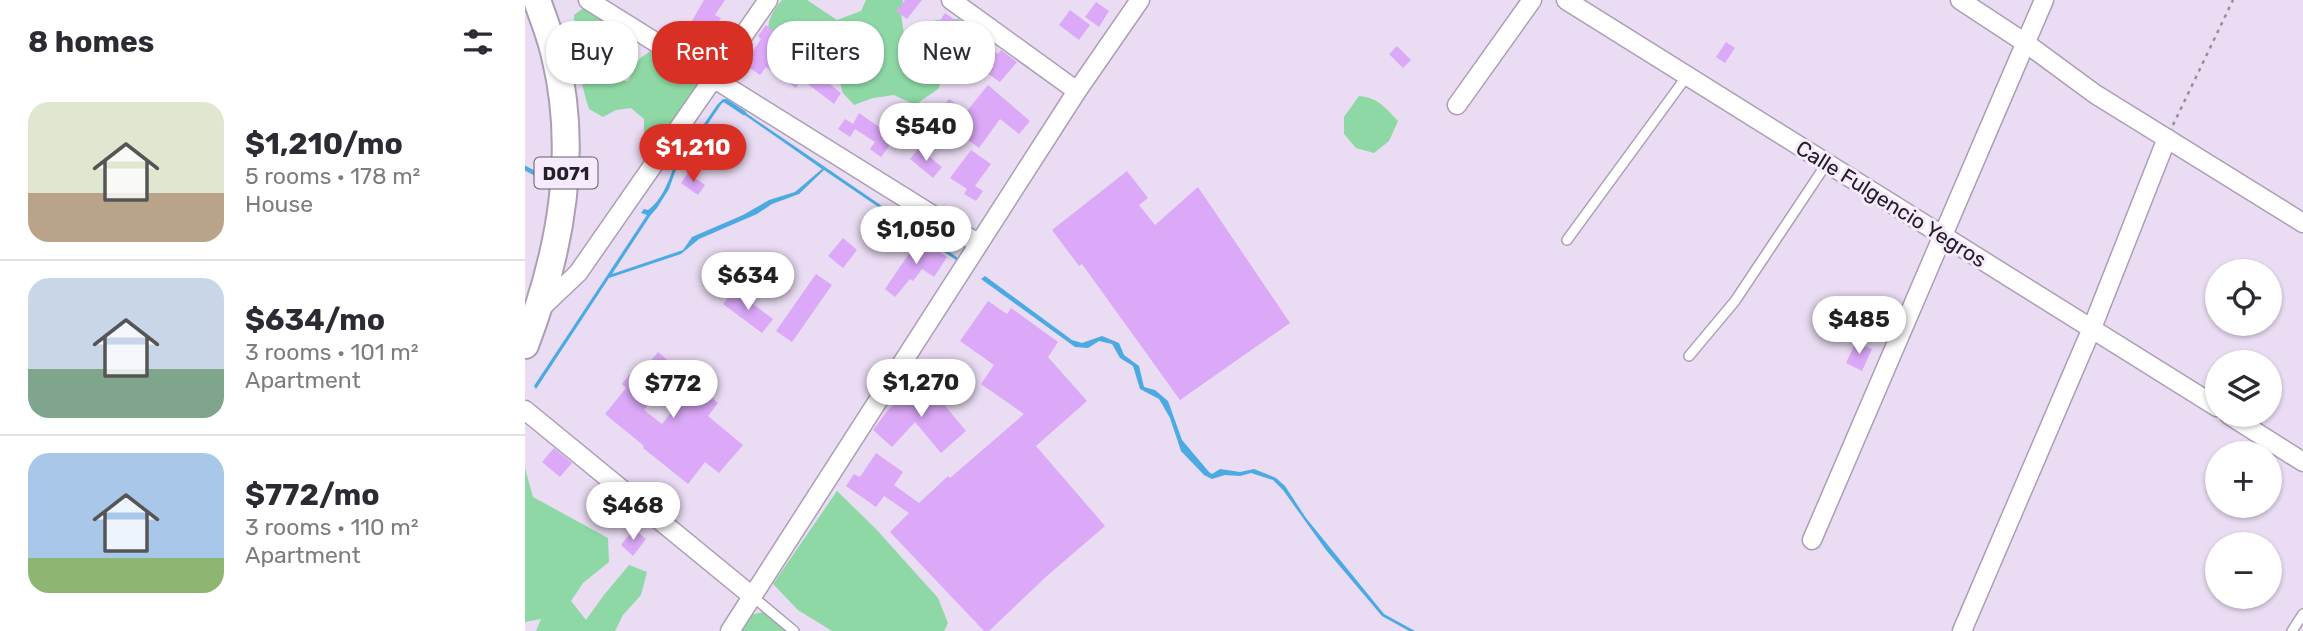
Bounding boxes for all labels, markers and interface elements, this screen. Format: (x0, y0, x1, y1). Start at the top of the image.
chip: Buy (546, 21, 638, 84)
chip: Rent (652, 21, 753, 84)
chip: Filters (767, 21, 884, 84)
chip: New (898, 21, 995, 84)
icon: filters (459, 23, 497, 61)
text: 8 homes (28, 24, 154, 60)
pin: $540 (885, 104, 967, 163)
text: $540 (895, 112, 957, 140)
pin: $1,210 (636, 124, 750, 184)
text: $1,210/mo (245, 126, 403, 162)
icon: home (84, 130, 168, 214)
text: $1,210 (655, 133, 731, 161)
street label: Calle Fulgencio Yegros (1792, 135, 1991, 272)
road number: D071 (534, 158, 597, 188)
text: 5 rooms · 178 m² (245, 162, 420, 190)
text: House (245, 190, 313, 218)
pin: $1,050 (859, 206, 973, 266)
text: $1,050 (876, 215, 956, 243)
pin: $634 (707, 252, 789, 312)
map controls (2205, 259, 2282, 609)
button: locate (2205, 259, 2282, 336)
text: $634 (717, 261, 779, 289)
pin: $485 (1818, 296, 1900, 356)
text: $634/mo (245, 302, 385, 338)
text: $485 (1828, 305, 1890, 333)
icon: home (84, 306, 168, 390)
text: 3 rooms · 101 m² (245, 338, 419, 366)
button: layers (2205, 350, 2282, 427)
pin: $772 (632, 360, 714, 420)
pin: $1,270 (864, 360, 978, 419)
text: Apartment (245, 366, 361, 394)
text: $1,270 (883, 368, 959, 396)
text: $772 (645, 369, 701, 397)
button: + (2205, 441, 2282, 518)
text: $772/mo (245, 477, 380, 513)
icon: home (84, 481, 168, 565)
pin: $468 (592, 482, 674, 542)
text: $468 (602, 491, 664, 519)
text: 3 rooms · 110 m² (245, 513, 419, 541)
button: − (2205, 532, 2282, 609)
text: Apartment (245, 541, 361, 569)

